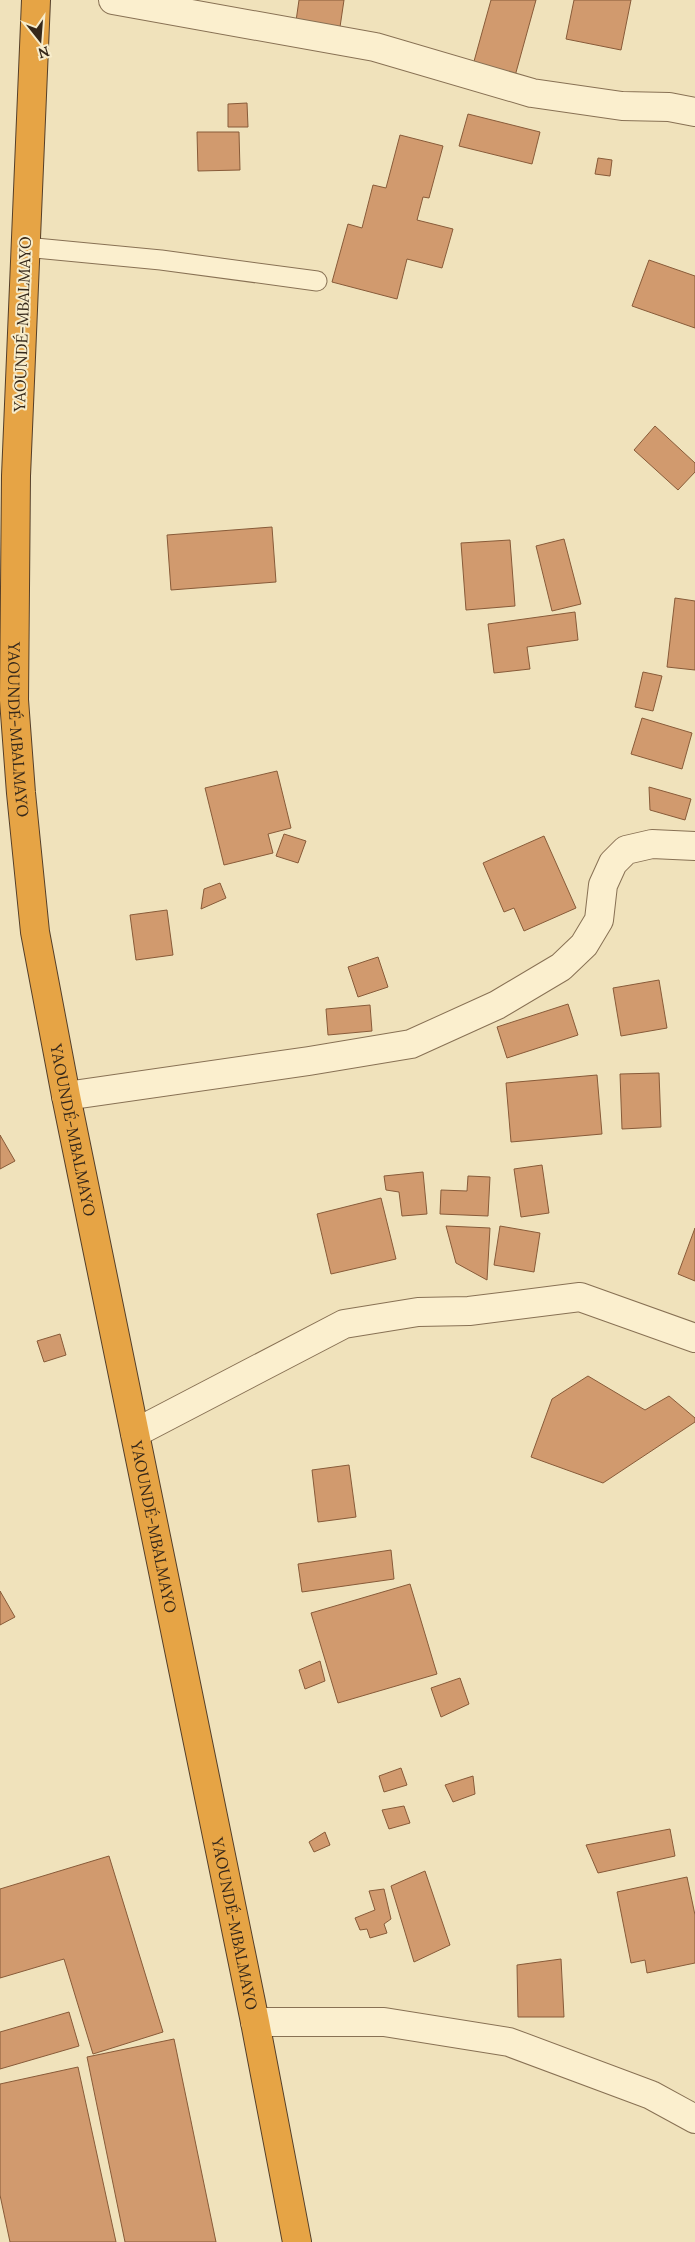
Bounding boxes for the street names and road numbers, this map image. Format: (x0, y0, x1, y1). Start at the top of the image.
street label: YAOUNDÉ-MBALMAYO (9, 236, 35, 413)
street label: YAOUNDÉ-MBALMAYO (4, 641, 33, 818)
street label: YAOUNDÉ-MBALMAYO (46, 1041, 100, 1218)
street label: YAOUNDÉ-MBALMAYO (126, 1438, 181, 1615)
street label: YAOUNDÉ-MBALMAYO (207, 1835, 262, 2012)

